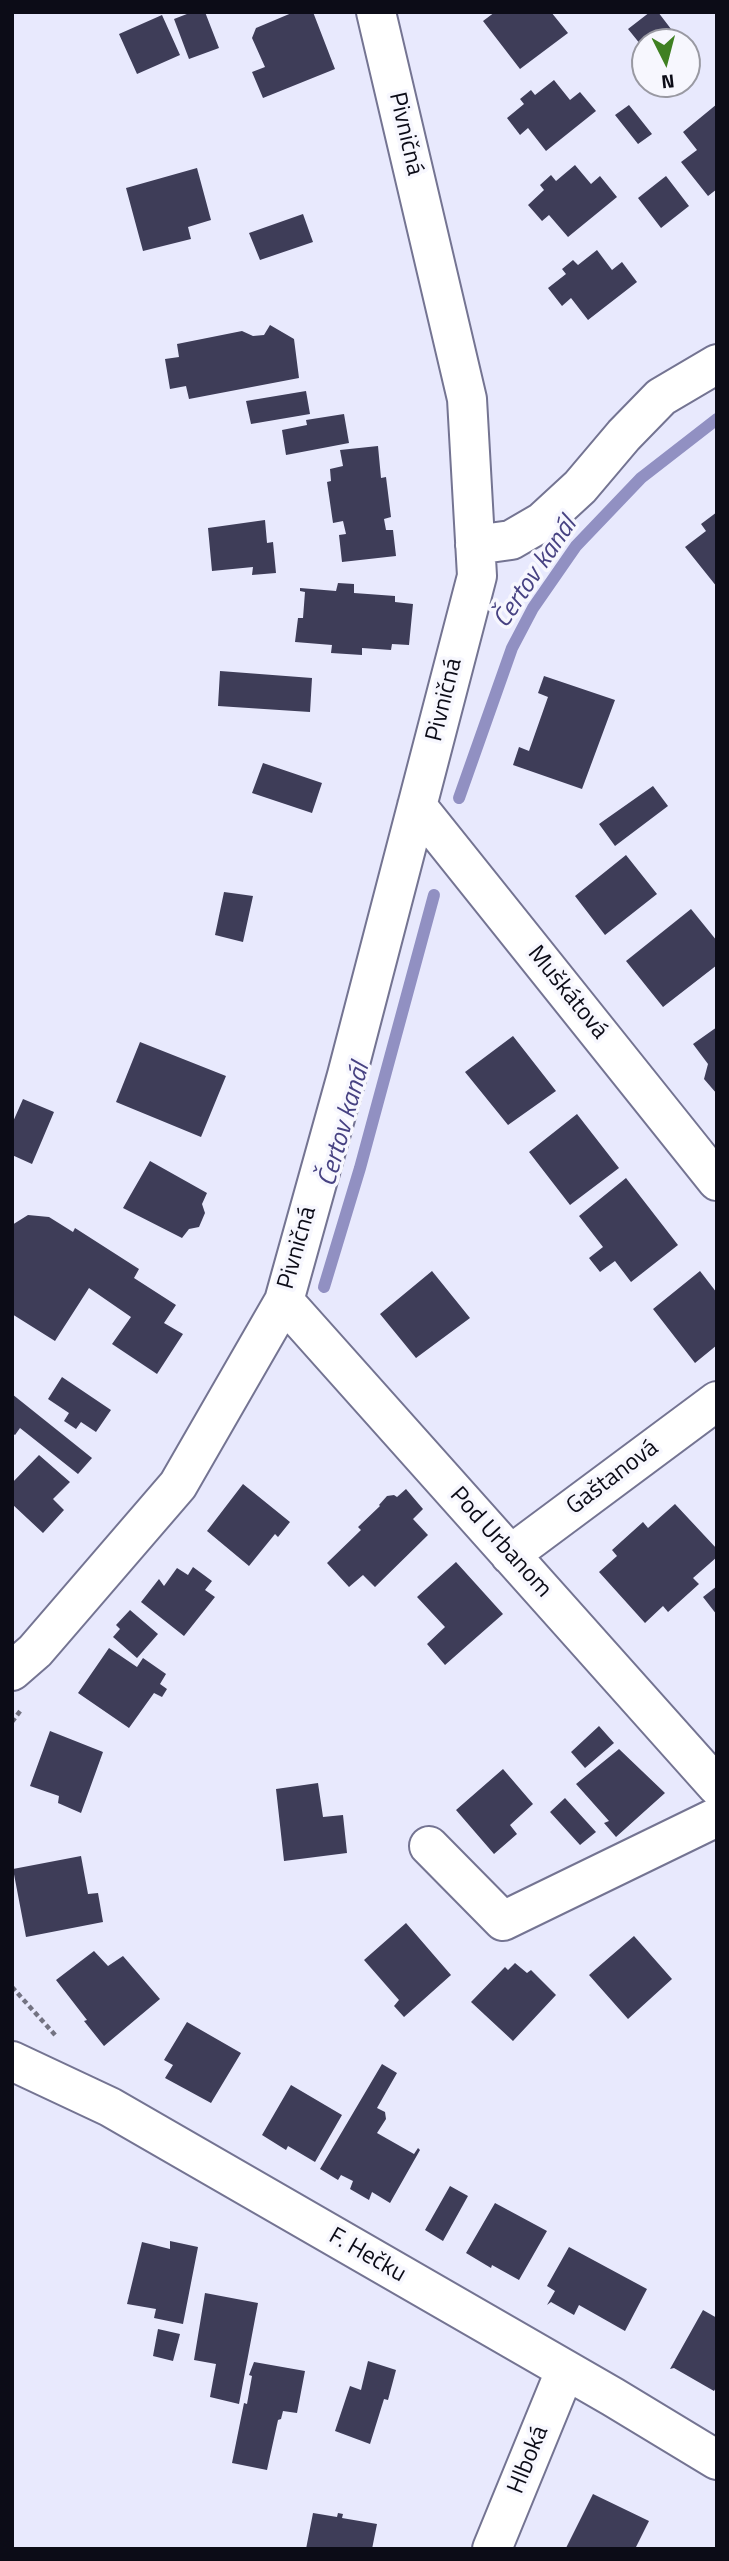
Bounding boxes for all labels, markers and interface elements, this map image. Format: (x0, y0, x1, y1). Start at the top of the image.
north arrow (631, 28, 701, 98)
text: N (660, 67, 676, 98)
street label: Pivničná (381, 90, 429, 178)
water label: Čertov kanál (488, 512, 584, 634)
street label: Pivničná (421, 655, 469, 745)
street label: Muškátová (521, 941, 613, 1045)
water label: Čertov kanál (312, 1060, 378, 1190)
street label: Pivničná (273, 1203, 323, 1293)
street label: Gaštanová (562, 1434, 664, 1522)
street label: Pod Urbanom (443, 1482, 557, 1604)
street label: F. Hečku (323, 2222, 411, 2290)
street label: Hlboká (502, 2422, 556, 2498)

